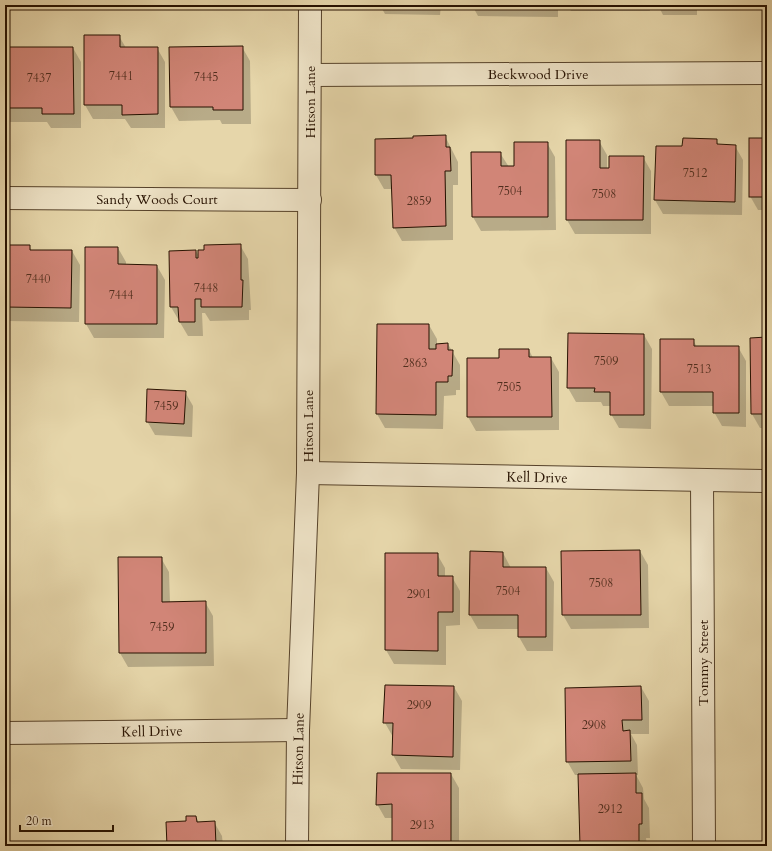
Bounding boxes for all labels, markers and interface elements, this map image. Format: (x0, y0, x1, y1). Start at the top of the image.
street label: Beckwood Drive (487, 65, 589, 84)
street label: Hitson Lane (301, 66, 320, 138)
house number: 7441 (109, 68, 133, 84)
house number: 7445 (194, 69, 218, 85)
house number: 7437 (27, 70, 51, 86)
house number: 7512 (683, 165, 707, 181)
house number: 7504 (498, 183, 522, 199)
house number: 7508 (592, 186, 616, 202)
street label: Sandy Woods Court (96, 190, 218, 209)
house number: 2859 (407, 193, 431, 209)
house number: 7440 (26, 271, 50, 287)
house number: 7448 (194, 280, 218, 296)
house number: 7444 (109, 287, 133, 303)
house number: 7509 (594, 353, 618, 369)
house number: 2863 (403, 355, 427, 371)
house number: 7513 (687, 361, 711, 377)
house number: 7505 (497, 379, 521, 395)
street label: Hitson Lane (299, 390, 318, 462)
house number: 7459 (154, 398, 178, 414)
street label: Kell Drive (506, 467, 568, 488)
house number: 7508 (589, 575, 613, 591)
house number: 7504 (496, 583, 520, 599)
house number: 2901 (407, 586, 431, 602)
house number: 7459 (150, 619, 174, 635)
street label: Tommy Street (694, 619, 713, 706)
house number: 2909 (407, 697, 431, 713)
street label: Hitson Lane (288, 712, 309, 786)
house number: 2908 (582, 717, 606, 733)
street label: Kell Drive (121, 721, 183, 742)
house number: 2912 (598, 801, 622, 817)
scale bar (20, 807, 113, 833)
text: 20 m (26, 813, 53, 829)
house number: 2913 (410, 817, 434, 833)

